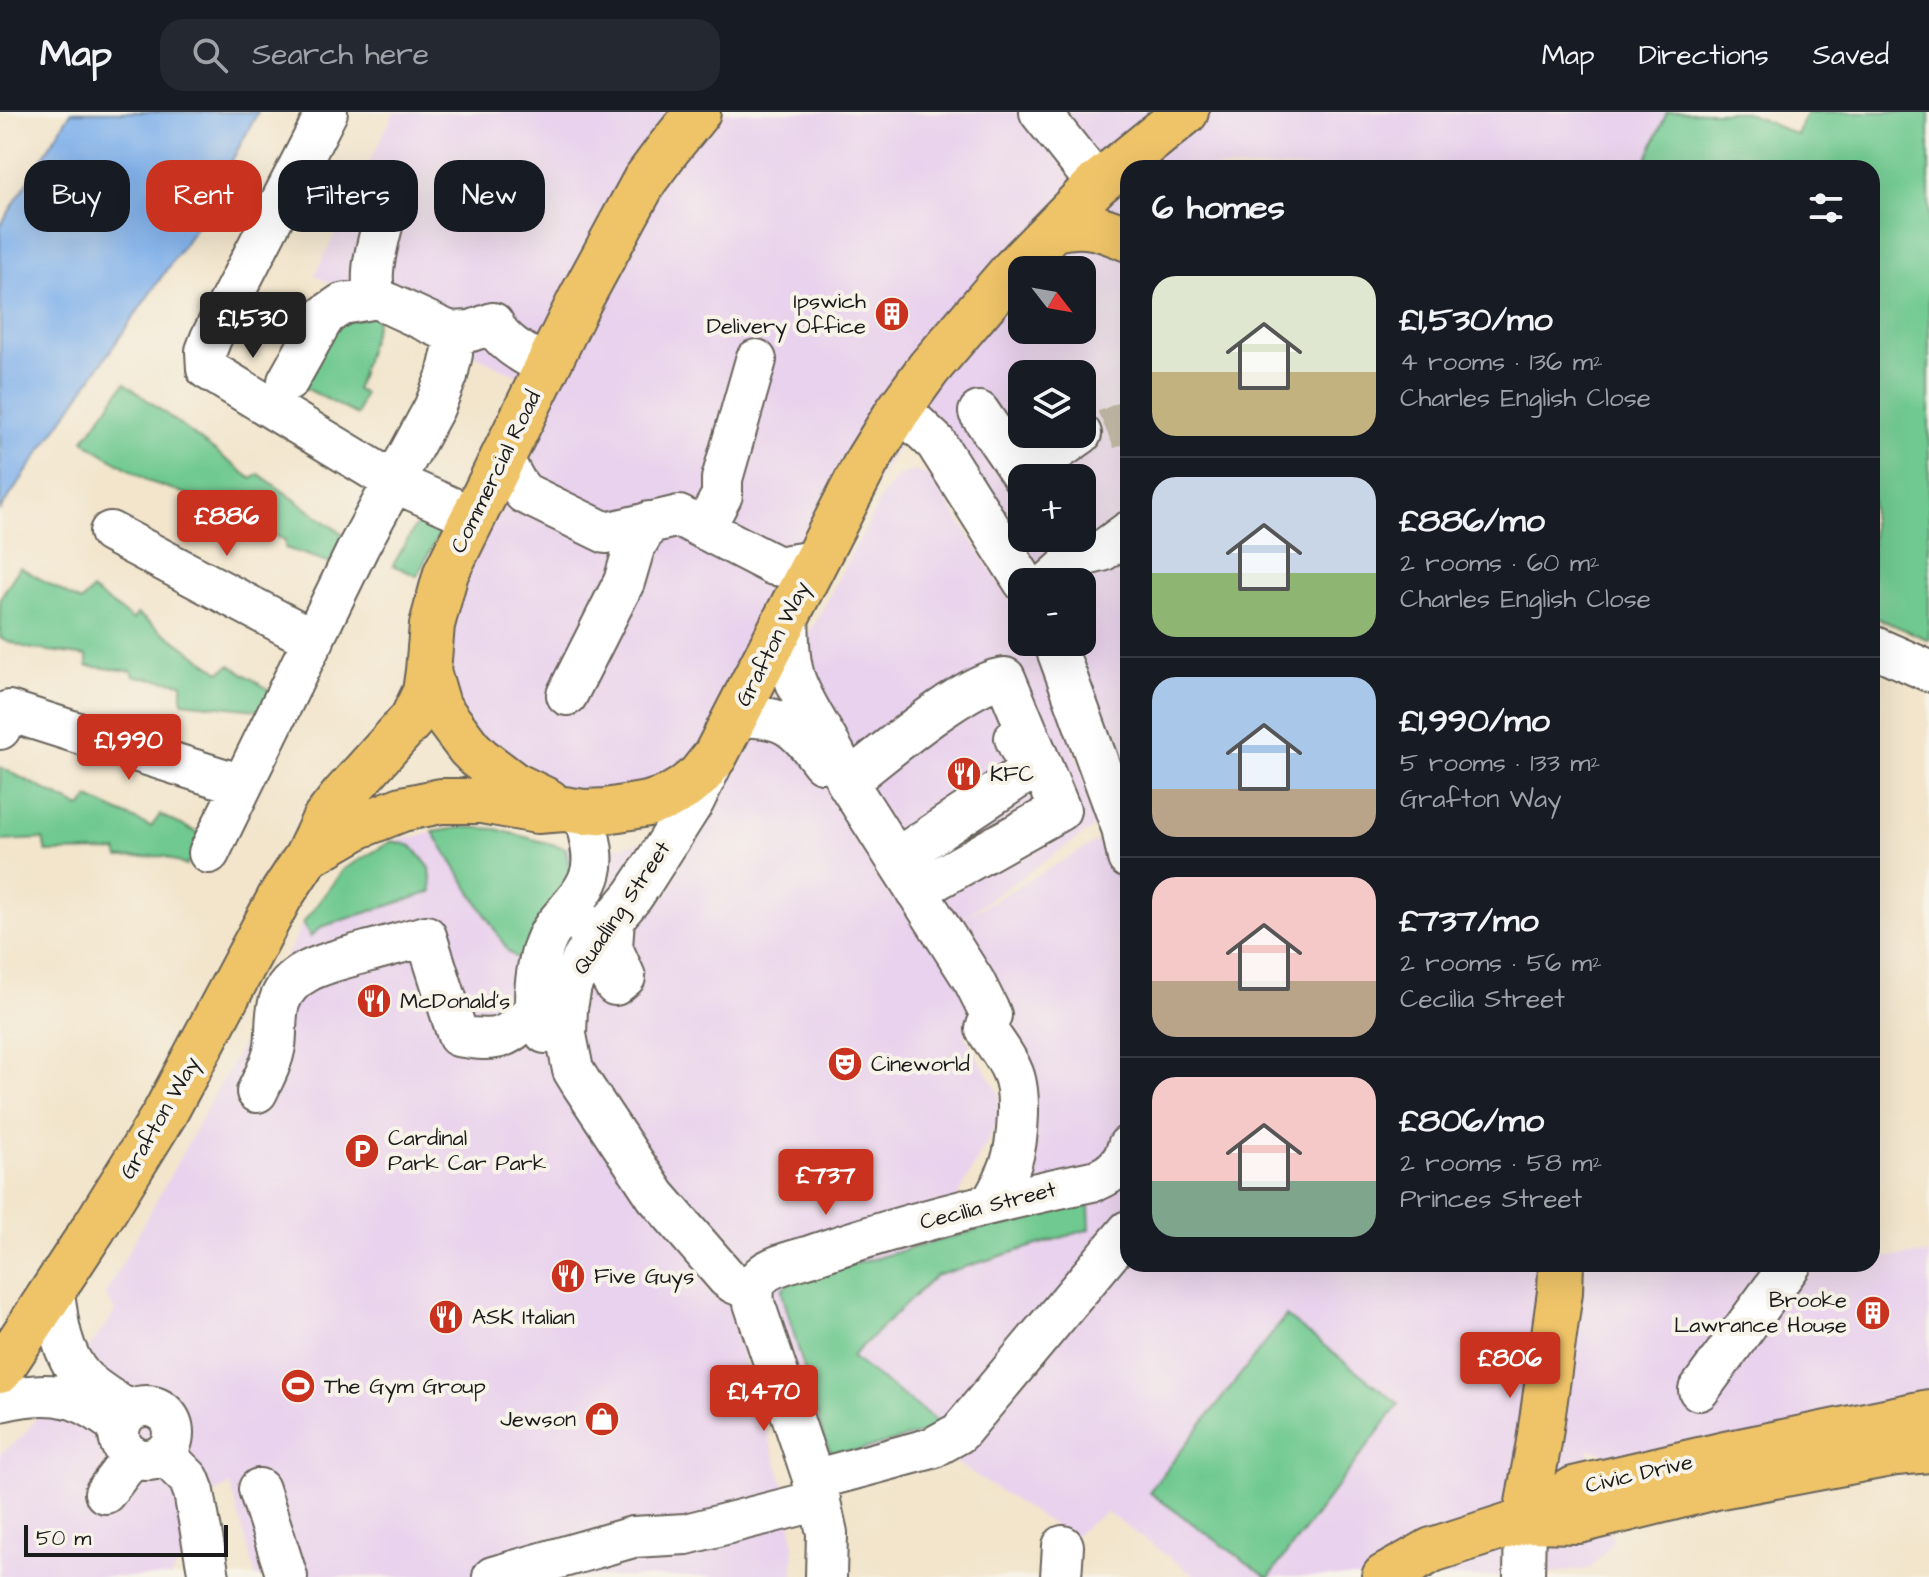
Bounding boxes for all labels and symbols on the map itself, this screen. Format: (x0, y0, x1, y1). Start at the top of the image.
north arrow (1008, 256, 1096, 344)
place label: Ipswich Delivery Office (707, 286, 866, 343)
pin: £1,530 (188, 292, 318, 360)
building icon: Ipswich Delivery Office (873, 295, 911, 333)
street label: Commercial Road (443, 385, 549, 559)
pin: £886 (180, 490, 274, 558)
street label: Grafton Way (728, 576, 819, 712)
pin: £1,990 (64, 714, 194, 782)
restaurant icon: KFC (945, 755, 983, 793)
place label: KFC (990, 759, 1035, 790)
street label: Quadling Street (566, 835, 679, 982)
restaurant icon: McDonald's (355, 982, 393, 1020)
place label: McDonald's (400, 986, 510, 1017)
theatre icon: Cineworld (826, 1045, 864, 1083)
place label: Cineworld (871, 1049, 970, 1080)
street label: Grafton Way (112, 1051, 208, 1185)
place label: Cardinal Park Car Park (388, 1123, 547, 1179)
parking icon: Cardinal Park Car Park (343, 1132, 381, 1170)
pin: £737 (779, 1149, 873, 1217)
street label: Cecilia Street (917, 1174, 1059, 1238)
restaurant icon: Five Guys (549, 1257, 587, 1295)
place label: Five Guys (594, 1261, 694, 1293)
place label: Brooke Lawrance House (1674, 1285, 1847, 1341)
building icon: Brooke Lawrance House (1854, 1294, 1892, 1332)
restaurant icon: ASK Italian (427, 1298, 465, 1336)
place label: ASK Italian (472, 1302, 575, 1333)
pin: £806 (1463, 1332, 1557, 1400)
pin: £1,470 (699, 1365, 829, 1433)
sports icon: The Gym Group (279, 1367, 317, 1405)
place label: The Gym Group (324, 1371, 486, 1403)
shop icon: Jewson (583, 1400, 621, 1438)
place label: Jewson (500, 1404, 576, 1435)
street label: Civic Drive (1582, 1447, 1696, 1501)
scale bar (24, 1521, 228, 1557)

